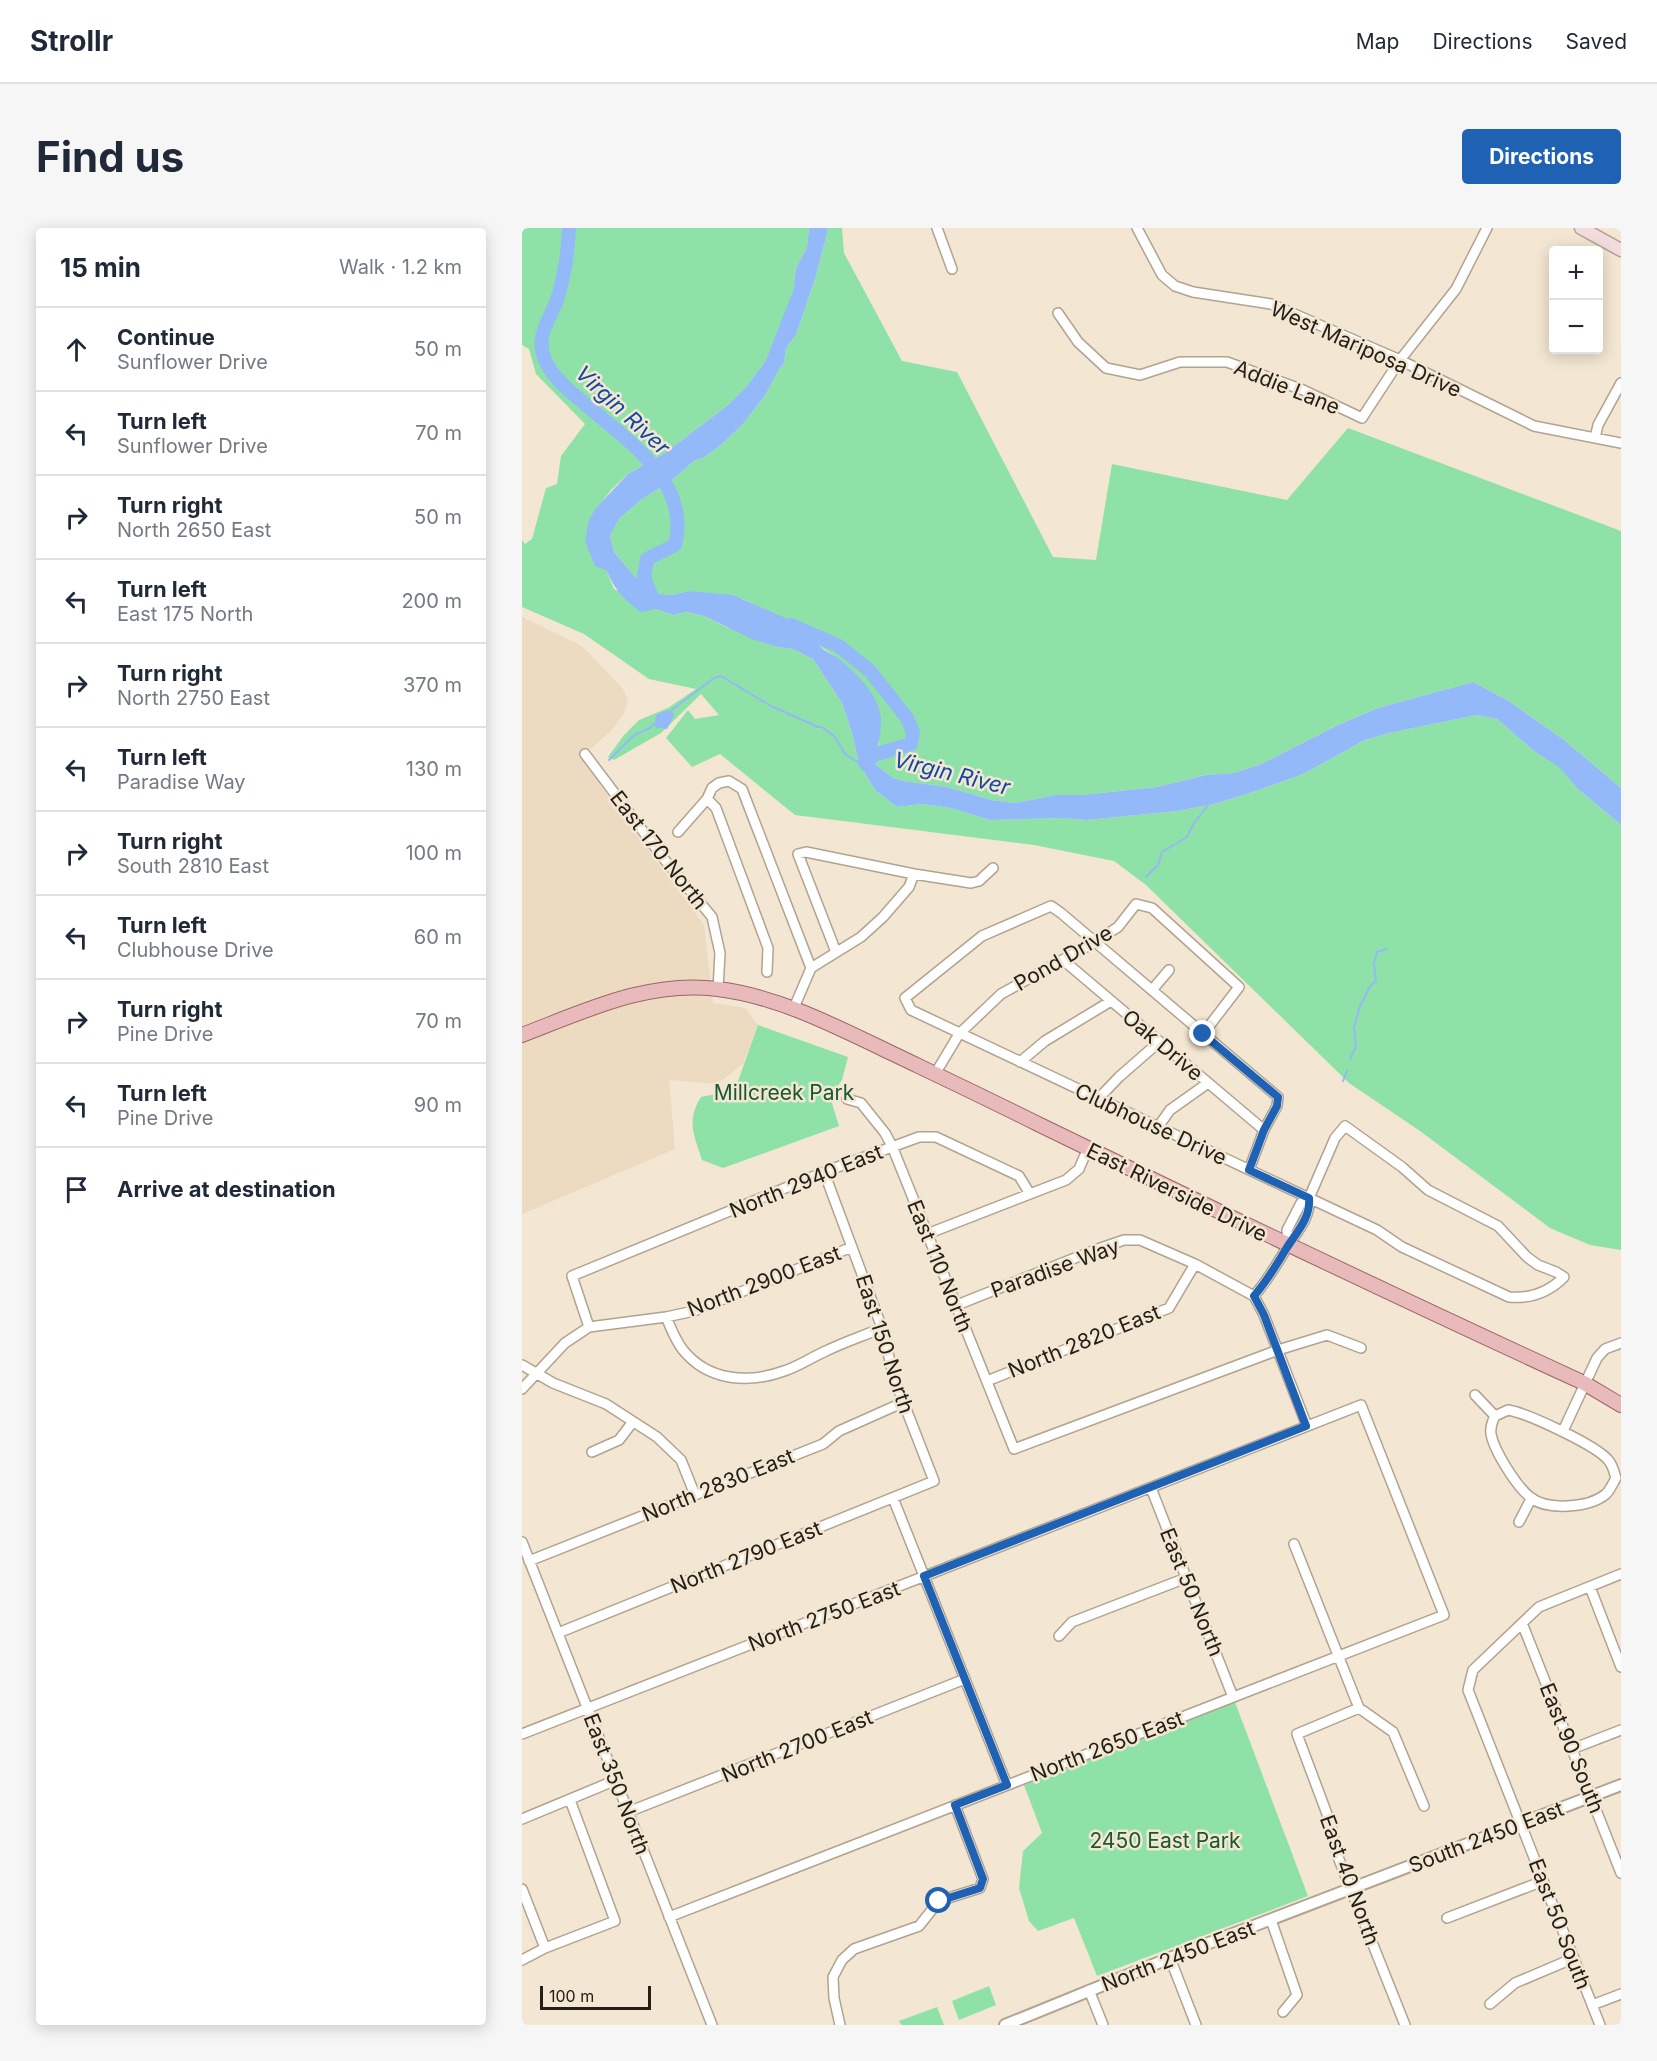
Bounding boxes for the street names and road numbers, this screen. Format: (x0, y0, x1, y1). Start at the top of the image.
street label: West Mariposa Drive (1267, 296, 1465, 402)
street label: Addie Lane (1231, 354, 1343, 420)
street label: East 170 North (605, 786, 713, 914)
street label: Pond Drive (1009, 920, 1117, 996)
street label: Oak Drive (1118, 1004, 1208, 1086)
street label: Clubhouse Drive (1071, 1078, 1231, 1170)
street label: East Riverside Drive (1083, 1137, 1271, 1247)
street label: North 2940 East (726, 1139, 886, 1223)
street label: East 110 North (902, 1196, 978, 1336)
street label: Paradise Way (987, 1233, 1123, 1303)
street label: North 2900 East (684, 1240, 844, 1322)
street label: East 150 North (851, 1271, 919, 1417)
street label: North 2820 East (1004, 1299, 1164, 1383)
street label: North 2830 East (638, 1443, 798, 1527)
street label: North 2790 East (667, 1515, 825, 1599)
street label: East 50 North (1155, 1524, 1229, 1660)
street label: North 2750 East (745, 1576, 904, 1656)
street label: East 90 South (1535, 1679, 1609, 1817)
street label: North 2700 East (718, 1704, 876, 1788)
street label: North 2650 East (1027, 1705, 1187, 1787)
street label: East 350 North (579, 1710, 655, 1858)
street label: South 2450 East (1405, 1796, 1567, 1878)
street label: East 40 North (1315, 1811, 1385, 1949)
street label: East 50 South (1524, 1855, 1596, 1993)
street label: North 2450 East (1098, 1915, 1258, 1997)

